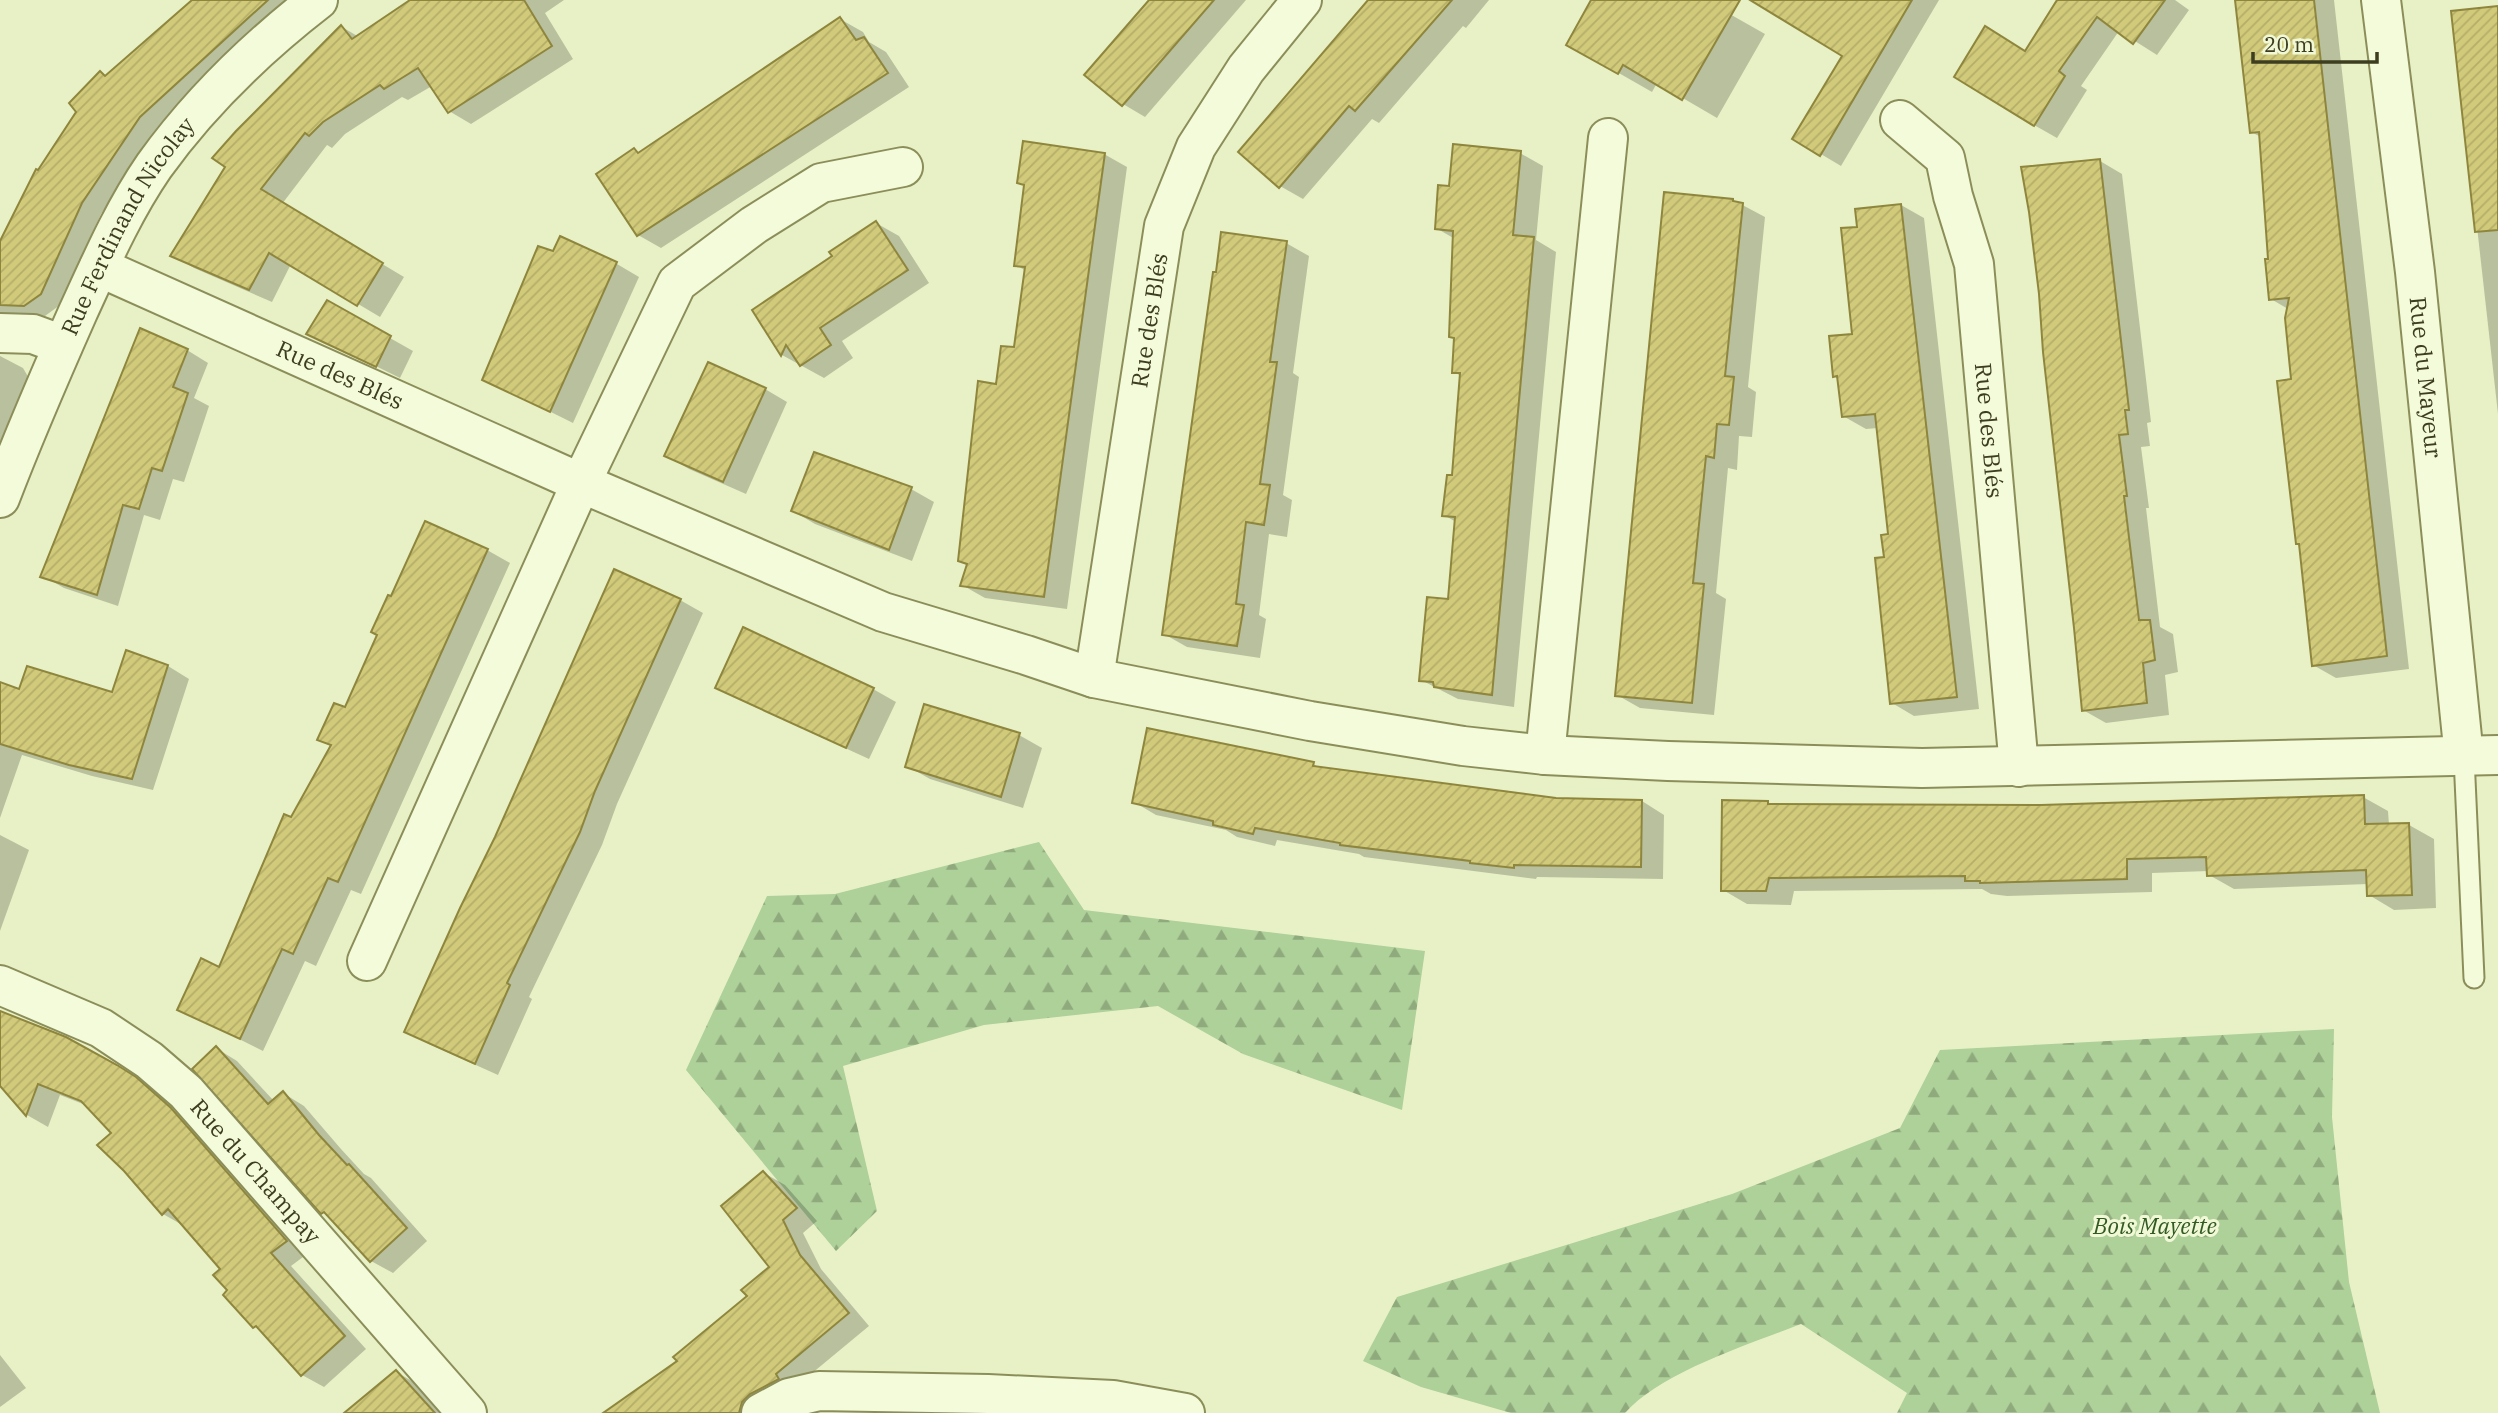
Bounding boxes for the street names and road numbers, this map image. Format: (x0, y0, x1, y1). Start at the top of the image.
street label: Rue Ferdinand Nicolay (54, 110, 201, 340)
street label: Rue des Blés (1123, 251, 1174, 390)
street label: Rue du Mayeur (2404, 295, 2450, 459)
street label: Rue des Blés (272, 333, 409, 416)
street label: Rue des Blés (1969, 361, 2011, 499)
street label: Rue du Champay (185, 1092, 329, 1250)

